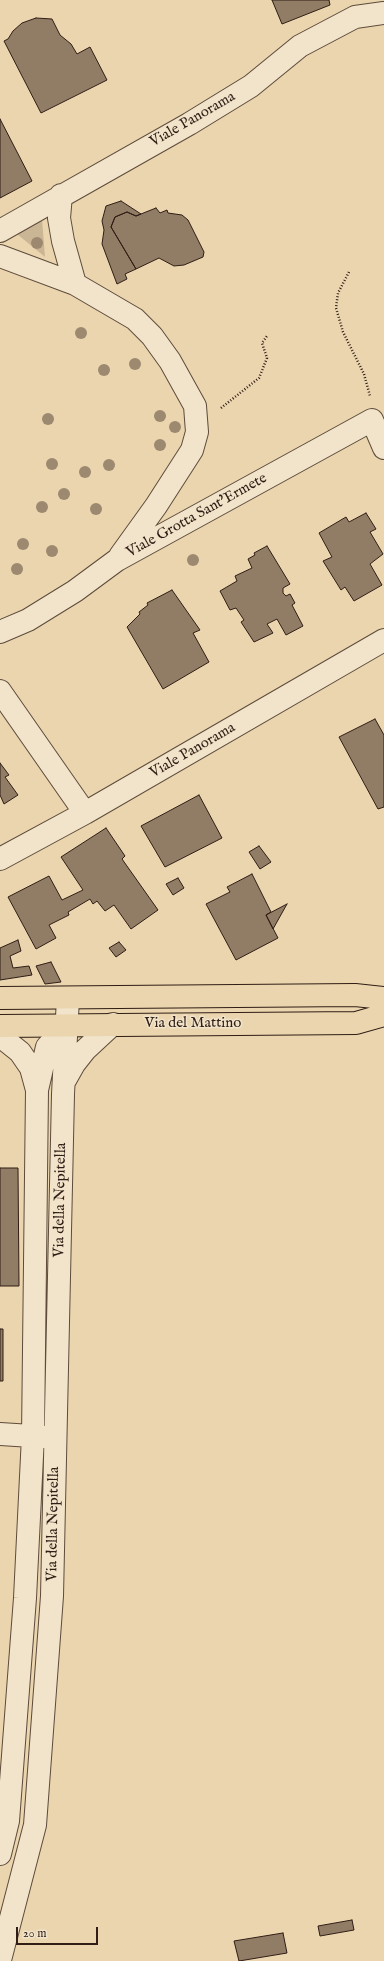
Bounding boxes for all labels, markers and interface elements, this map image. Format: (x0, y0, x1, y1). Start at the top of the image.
street label: Viale Panorama (147, 88, 239, 152)
street label: Viale Grotta Sant'Ermete (124, 470, 270, 562)
street label: Viale Panorama (147, 719, 239, 783)
street label: Via del Mattino (145, 1015, 241, 1033)
street label: Via della Nepitella (51, 1143, 71, 1257)
street label: Via della Nepitella (44, 1467, 64, 1581)
scale bar (18, 1919, 100, 1945)
text: 20 m (23, 1926, 46, 1941)

